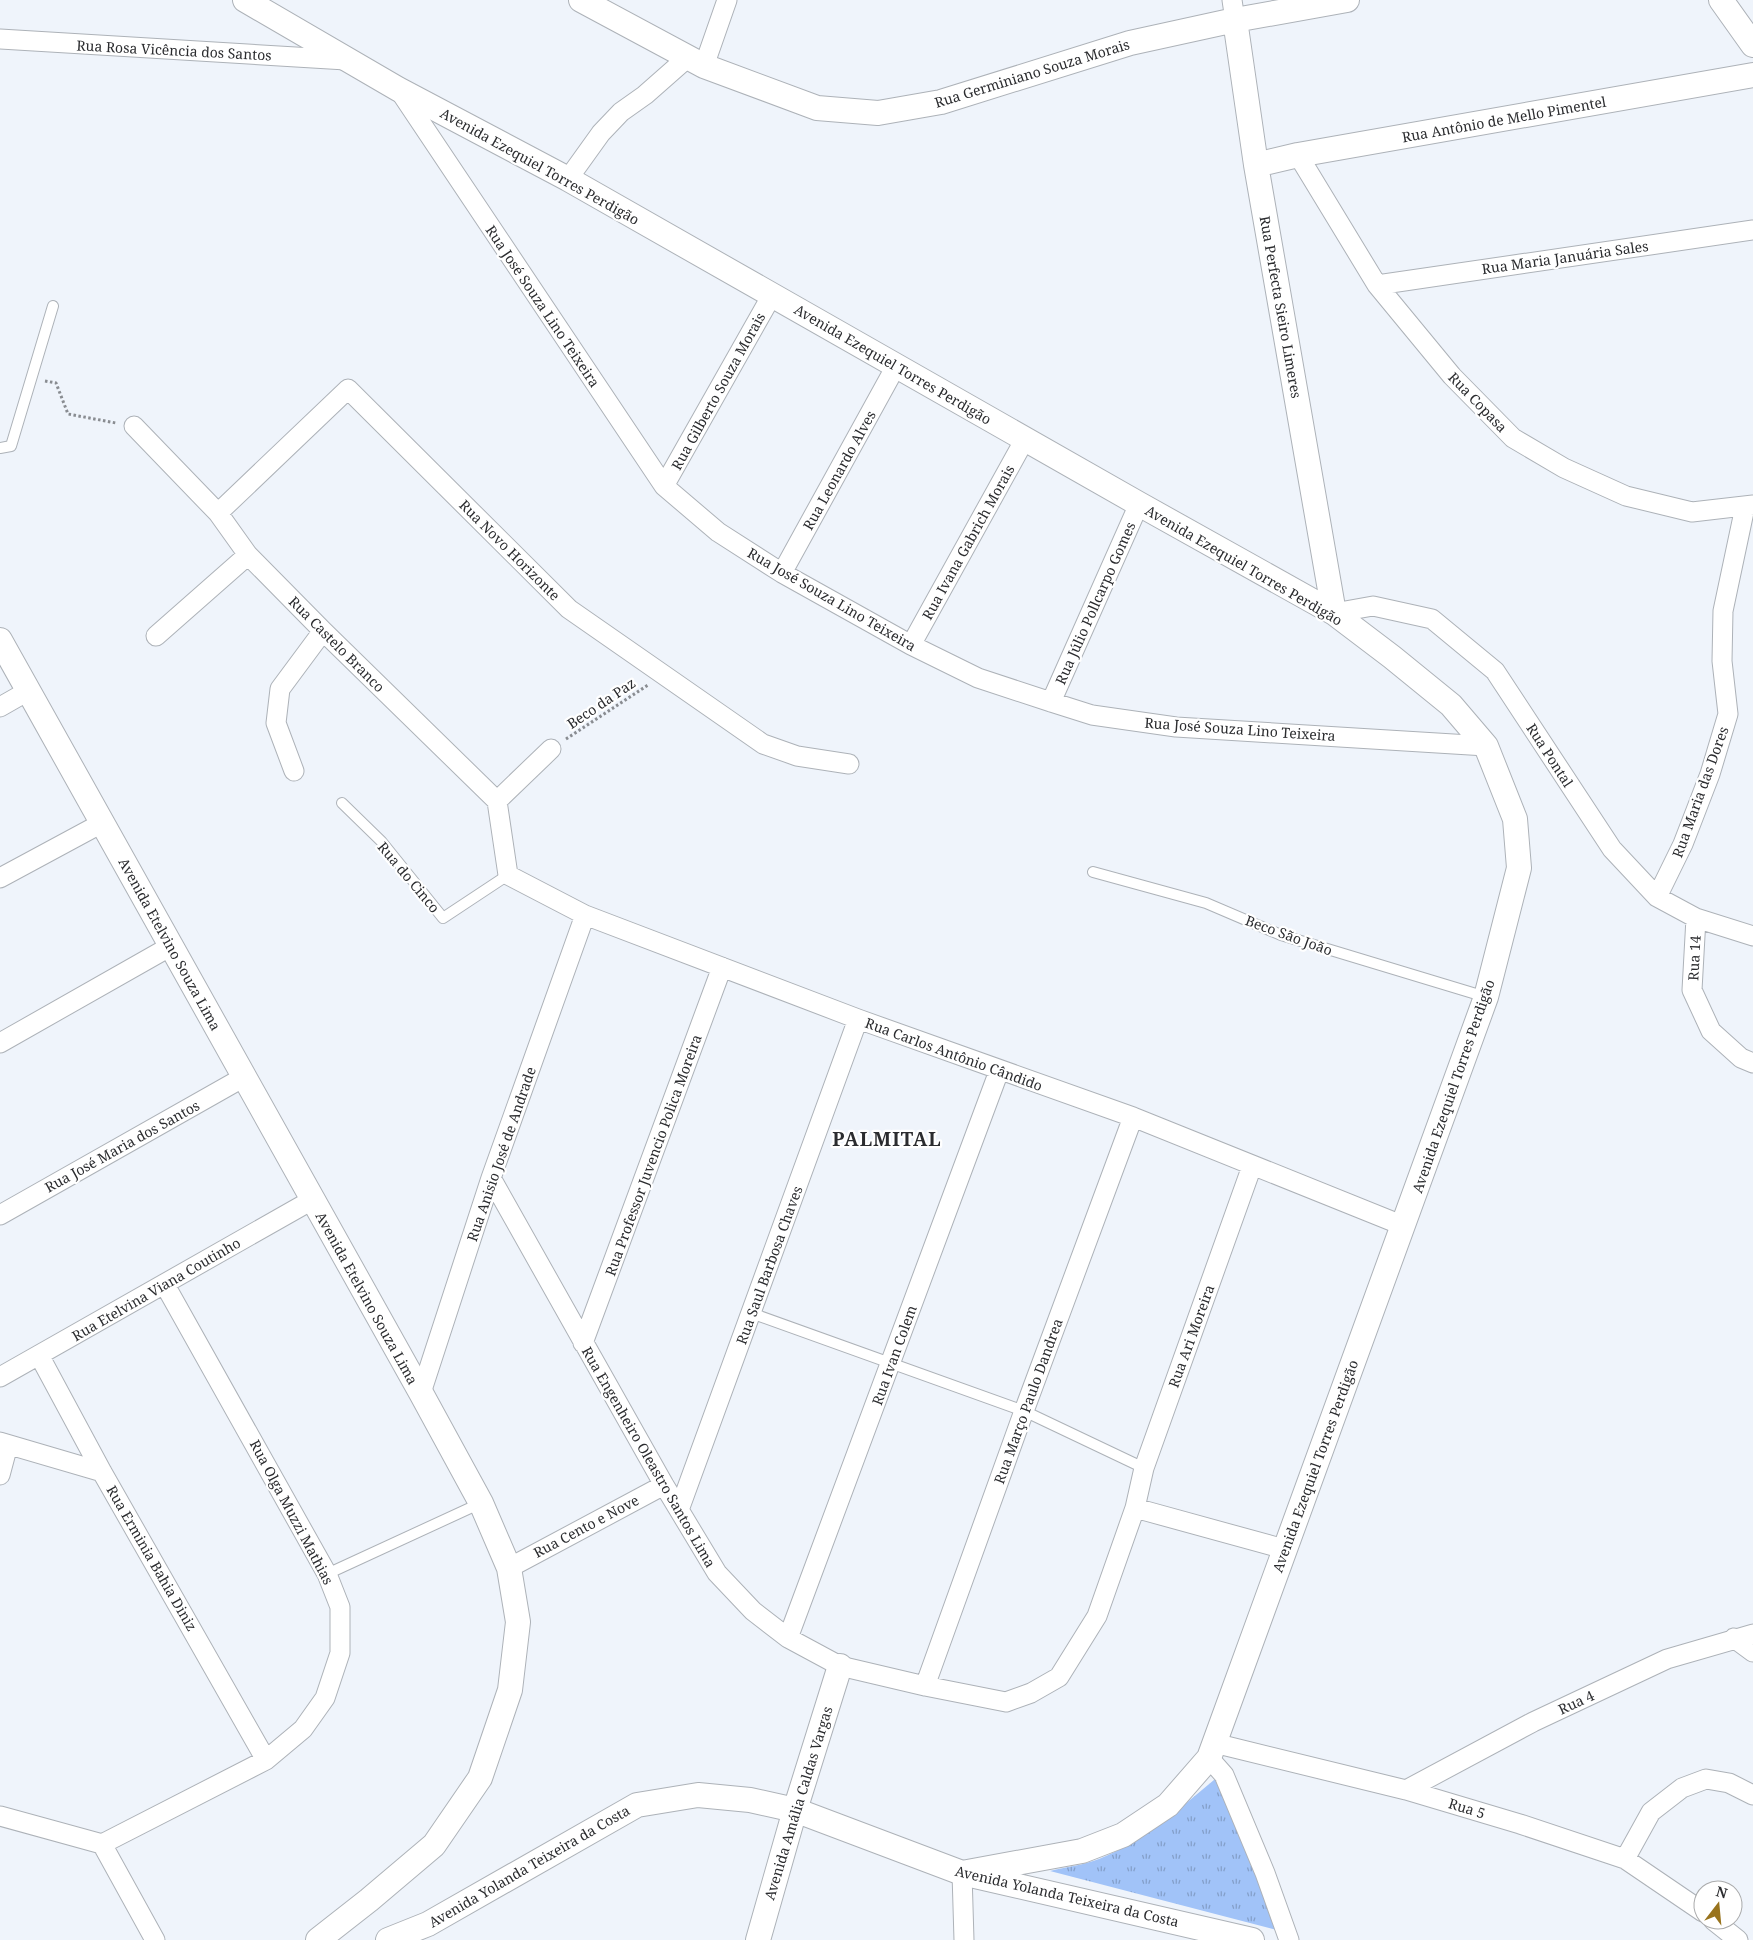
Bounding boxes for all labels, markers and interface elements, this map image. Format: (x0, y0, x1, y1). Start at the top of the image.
street label: Rua Germiniano Souza Morais (932, 34, 1132, 112)
street label: Rua Rosa Vicência dos Santos (76, 35, 272, 65)
street label: Rua Antônio de Mello Pimentel (1400, 92, 1608, 146)
street label: Avenida Ezequiel Torres Perdigão (437, 103, 643, 229)
street label: Rua Perfecta Sieiro Limeres (1256, 214, 1306, 400)
street label: Rua José Souza Lino Teixeira (482, 221, 604, 391)
street label: Rua Maria Januária Sales (1480, 236, 1650, 278)
street label: Avenida Ezequiel Torres Perdigão (791, 300, 995, 428)
street label: Rua Gilberto Souza Morais (667, 309, 769, 473)
street label: Rua Copasa (1444, 368, 1512, 436)
street label: Rua Leonardo Alves (798, 407, 880, 533)
street label: Rua Ivana Gabrich Morais (917, 461, 1019, 623)
street label: Rua Novo Horizonte (456, 496, 564, 604)
street label: Avenida Ezequiel Torres Perdigão (1142, 501, 1346, 629)
street label: Rua Júlio Pollcarpo Gomes (1051, 519, 1139, 687)
street label: Rua José Souza Lino Teixeira (744, 543, 920, 655)
street label: Rua Castelo Branco (285, 592, 389, 696)
street label: Beco da Paz (563, 673, 639, 733)
street label: Rua José Souza Lino Teixeira (1144, 713, 1336, 745)
street label: Rua Pontal (1522, 720, 1578, 791)
street label: Rua Maria das Dores (1667, 724, 1733, 860)
street label: Rua do Cinco (374, 838, 444, 916)
street label: Avenida Etelvino Souza Lima (115, 854, 226, 1034)
street label: Beco São João (1243, 910, 1335, 960)
street label: Rua 14 (1683, 935, 1705, 981)
street label: Avenida Ezequiel Torres Perdigão (1407, 977, 1499, 1195)
street label: Rua Carlos Antônio Cândido (863, 1013, 1045, 1095)
street label: Rua Professor Juvencio Polica Moreira (600, 1032, 706, 1278)
street label: Rua Anisio José de Andrade (462, 1064, 540, 1244)
street label: Rua José Maria dos Santos (41, 1095, 203, 1197)
district label: PALMITAL (832, 1126, 942, 1152)
street label: Rua Saul Barbosa Chaves (731, 1183, 807, 1347)
street label: Avenida Etelvino Souza Lima (312, 1208, 423, 1388)
street label: Rua Etelvina Viana Coutinho (68, 1233, 244, 1345)
street label: Rua Ari Moreira (1164, 1282, 1218, 1390)
street label: Rua Ivan Colem (867, 1302, 921, 1408)
street label: Rua Março Paulo Dandrea (989, 1316, 1067, 1486)
street label: Rua Engenheiro Oleastro Santos Lima (578, 1343, 720, 1571)
street label: Avenida Ezequiel Torres Perdigão (1268, 1357, 1362, 1575)
street label: Rua Olga Muzzi Mathias (246, 1436, 338, 1588)
street label: Rua Erminia Bahia Diniz (103, 1482, 201, 1634)
street label: Rua Cento e Nove (530, 1490, 642, 1562)
street label: Rua 4 (1555, 1685, 1597, 1719)
street label: Avenida Amália Caldas Vargas (759, 1704, 837, 1902)
street label: Rua 5 (1446, 1793, 1488, 1823)
street label: Avenida Yolanda Teixeira da Costa (425, 1800, 633, 1932)
street label: Avenida Yolanda Teixeira da Costa (953, 1861, 1181, 1931)
north arrow (1693, 1880, 1743, 1930)
text: N (1714, 1881, 1730, 1903)

